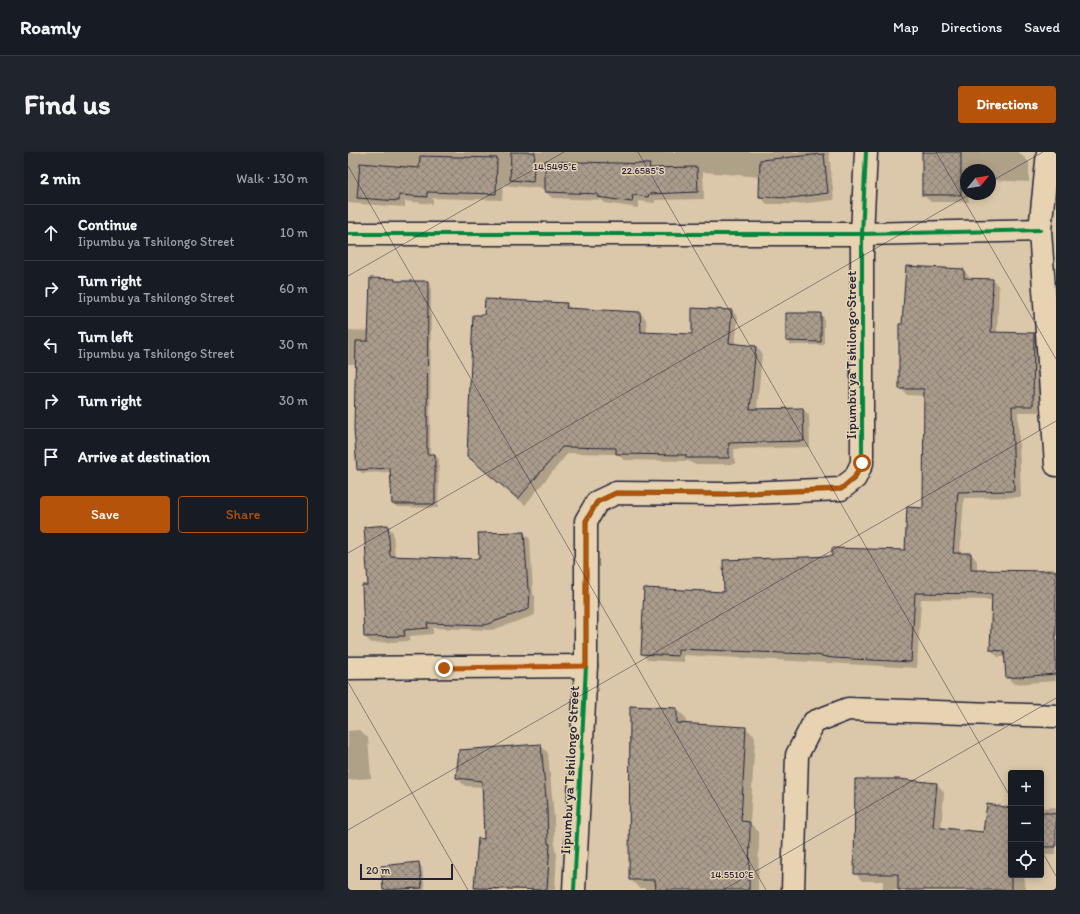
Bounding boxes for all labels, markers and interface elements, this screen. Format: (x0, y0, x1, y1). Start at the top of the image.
text: Roamly (20, 16, 81, 39)
text: Map (893, 19, 919, 36)
text: Directions (941, 19, 1002, 36)
text: Saved (1024, 19, 1060, 36)
button: Directions (958, 86, 1056, 123)
text: Find us (24, 87, 111, 121)
text: 14.5495°E (533, 160, 577, 173)
text: 22.6585°S (622, 164, 665, 177)
north arrow (960, 164, 996, 200)
text: 2 min (40, 168, 80, 188)
text: Walk · 130 m (236, 171, 308, 186)
text: Continue (78, 216, 137, 234)
icon: ahead (40, 222, 62, 244)
text: 10 m (280, 225, 308, 240)
text: Iipumbu ya Tshilongo Street (78, 234, 235, 249)
street label: Iipumbu ya Tshilongo Street (843, 271, 860, 439)
text: Turn right (78, 272, 142, 290)
icon: right (40, 278, 62, 300)
text: 60 m (279, 281, 308, 296)
text: Iipumbu ya Tshilongo Street (78, 290, 235, 305)
text: Turn left (78, 328, 133, 346)
icon: left (40, 334, 62, 356)
text: 30 m (279, 337, 308, 352)
text: Iipumbu ya Tshilongo Street (78, 346, 235, 361)
icon: right (40, 390, 62, 412)
text: Turn right (78, 392, 142, 410)
text: 30 m (279, 393, 308, 408)
icon: arrive (40, 446, 62, 468)
text: Arrive at destination (78, 448, 210, 466)
route start (853, 454, 871, 472)
button: Save (40, 496, 170, 533)
button: Share (178, 496, 308, 533)
route end (435, 659, 453, 677)
street label: Iipumbu ya Tshilongo Street (557, 685, 583, 855)
map controls (1008, 770, 1044, 878)
button: + (1008, 770, 1044, 806)
button: − (1008, 806, 1044, 842)
button: locate (1008, 842, 1044, 878)
scale bar (360, 862, 453, 881)
text: 20 m (366, 864, 390, 877)
text: 14.5510°E (711, 868, 754, 881)

